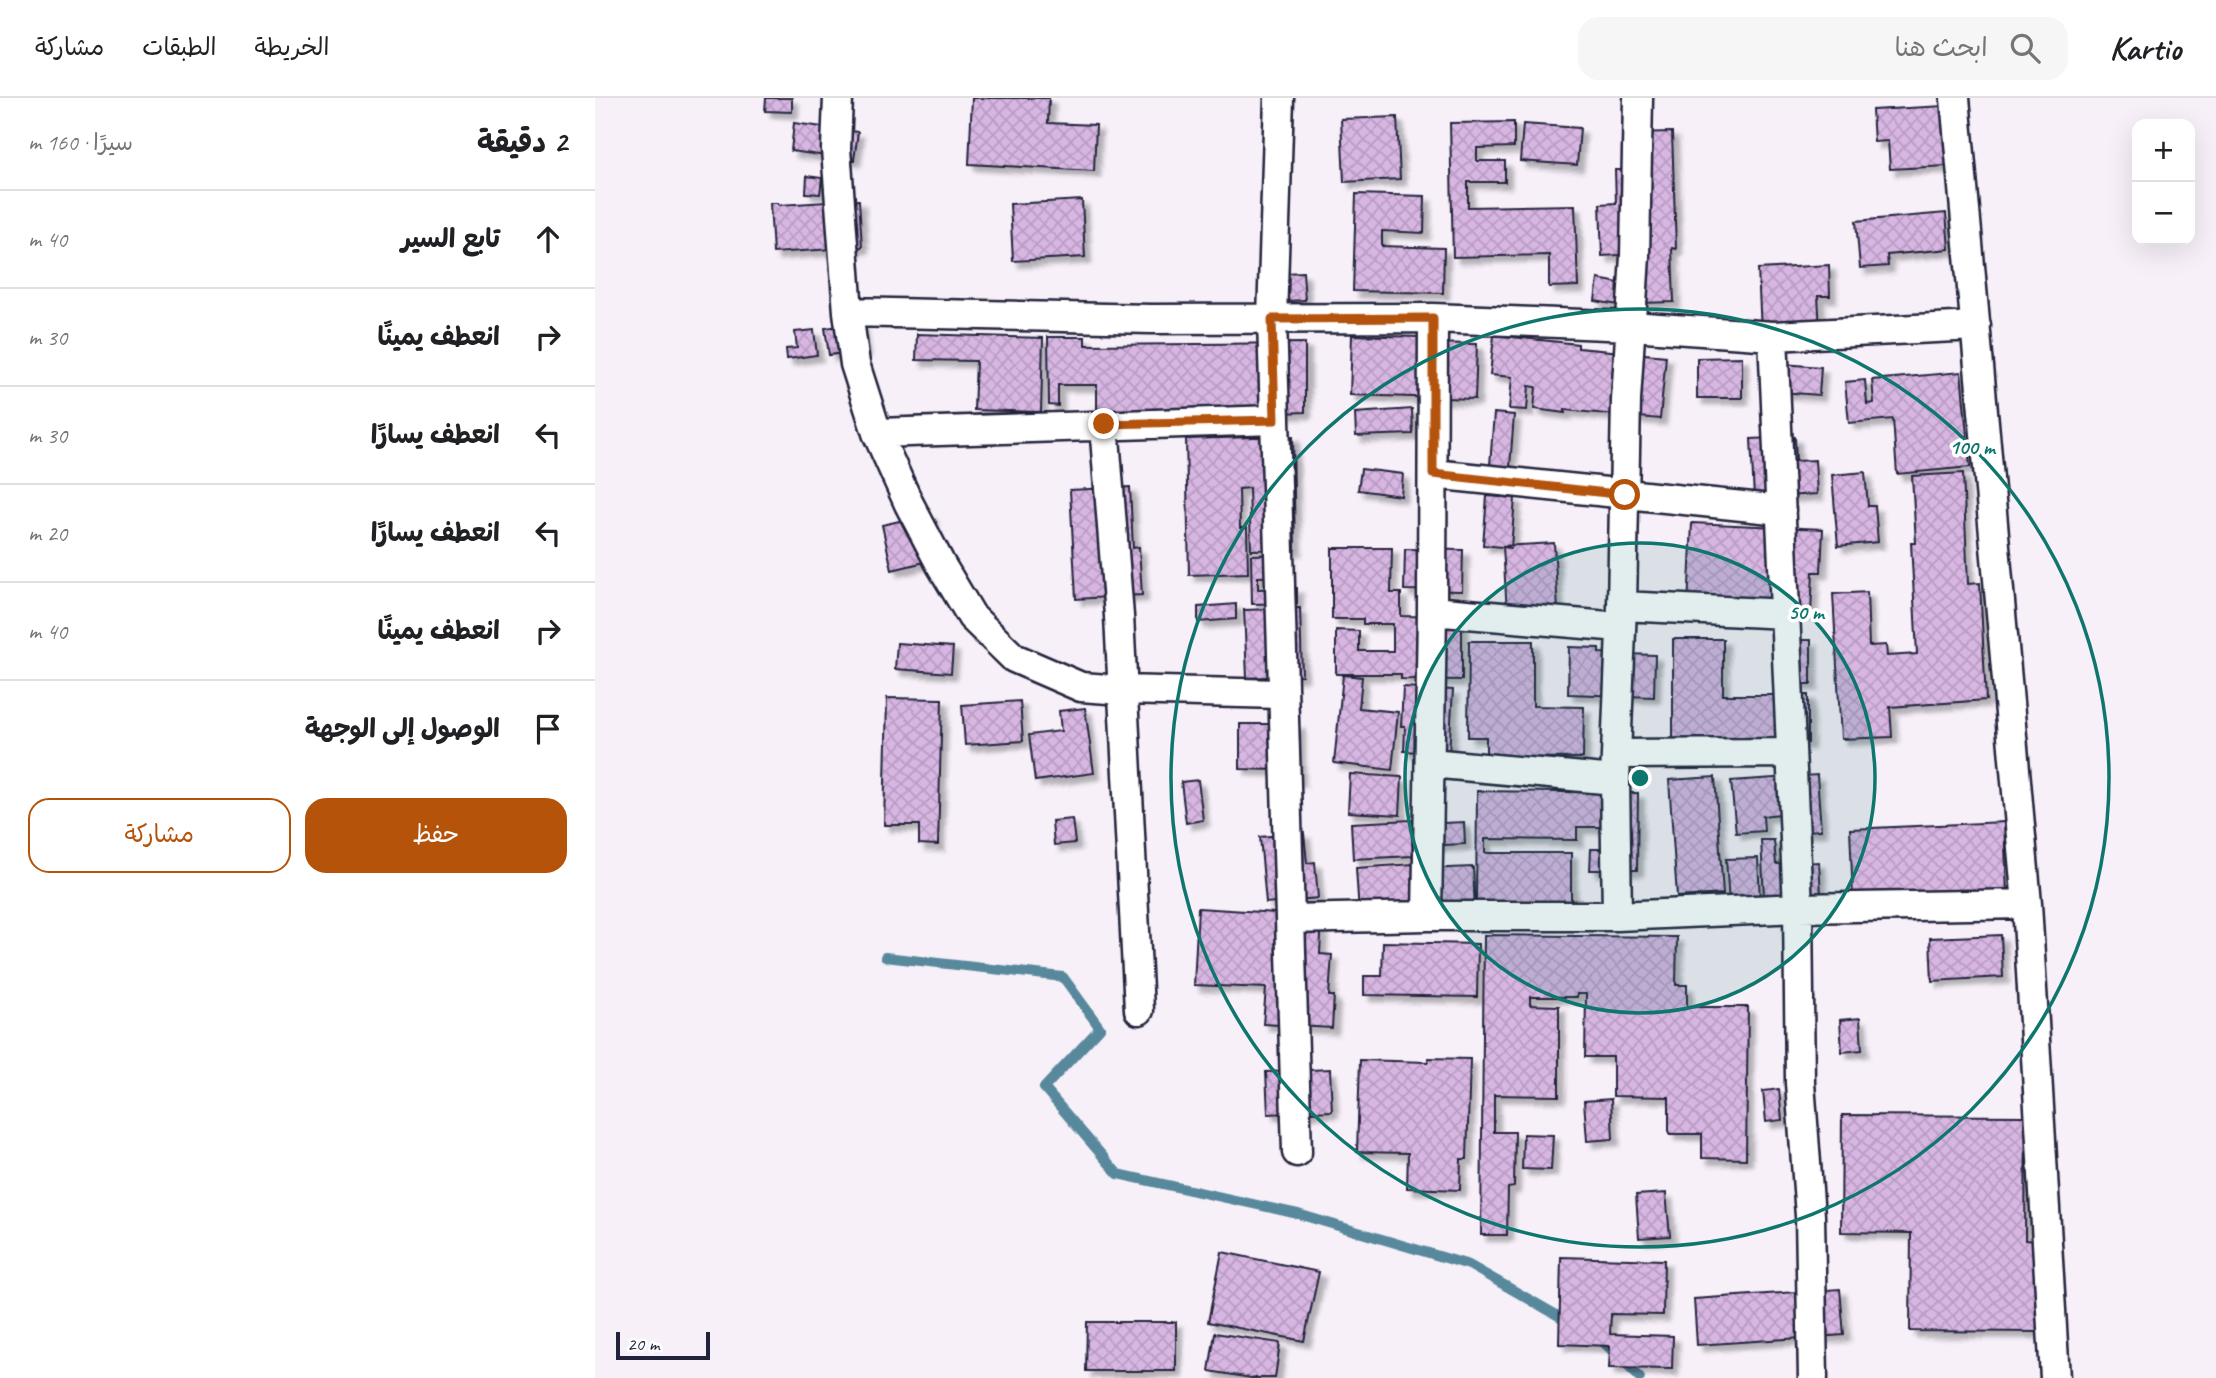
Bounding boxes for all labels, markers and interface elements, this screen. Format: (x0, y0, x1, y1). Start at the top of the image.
search box (1578, 17, 2068, 80)
text: Kartio (2110, 27, 2181, 69)
icon: search (2006, 29, 2044, 67)
text: ابحث هنا (1894, 31, 1988, 64)
text: مشاركة (35, 32, 104, 62)
text: الطبقات (142, 32, 217, 62)
text: الخريطة (255, 32, 329, 62)
map controls (2132, 119, 2195, 245)
button: + (2132, 119, 2195, 182)
text: 2 دقيقة (477, 123, 567, 161)
text: سيرًا · 160 m (28, 128, 133, 157)
button: − (2132, 182, 2195, 245)
icon: ahead (529, 220, 567, 258)
text: تابع السير (401, 222, 500, 255)
text: 40 m (28, 225, 67, 254)
icon: right (529, 318, 567, 356)
text: انعطف يمينًا (378, 320, 500, 353)
text: 30 m (28, 323, 67, 352)
route end (1088, 408, 1119, 439)
icon: left (529, 416, 567, 454)
text: انعطف يسارًا (371, 418, 500, 451)
text: 30 m (28, 421, 67, 450)
text: 100 m (1949, 434, 1997, 460)
route start (1609, 479, 1640, 510)
icon: left (529, 514, 567, 552)
text: انعطف يسارًا (371, 516, 500, 549)
text: 20 m (28, 519, 67, 548)
text: 50 m (1788, 599, 1826, 625)
icon: right (529, 612, 567, 650)
text: انعطف يمينًا (378, 614, 500, 647)
text: 40 m (28, 617, 67, 646)
icon: arrive (529, 710, 567, 748)
text: الوصول إلى الوجهة (305, 712, 500, 745)
centre of rings (1628, 766, 1652, 790)
button: مشاركة (28, 798, 291, 873)
button: حفظ (305, 798, 567, 873)
scale bar (616, 1329, 711, 1361)
text: 20 m (627, 1332, 659, 1356)

